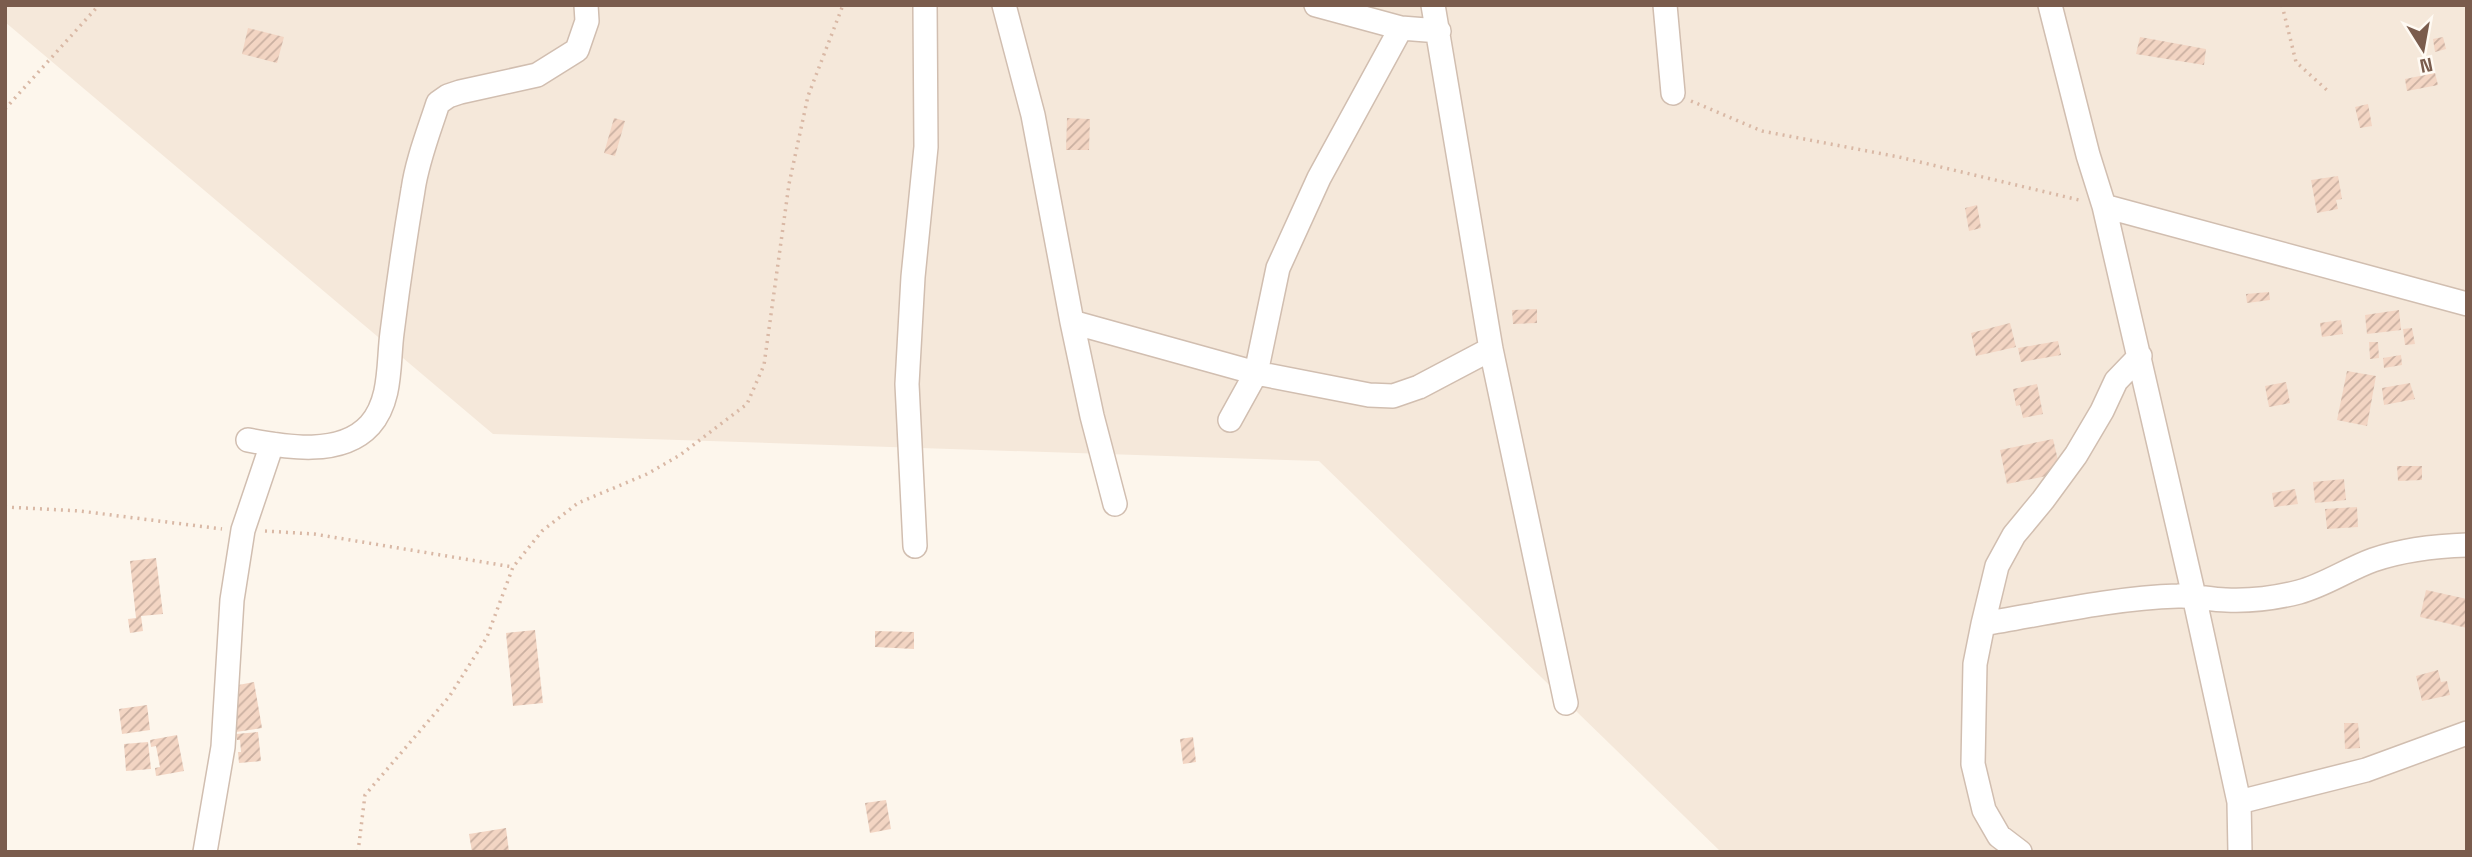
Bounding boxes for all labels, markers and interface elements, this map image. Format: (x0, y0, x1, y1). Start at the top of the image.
north arrow (2388, 14, 2458, 84)
text: N (2418, 52, 2435, 79)

